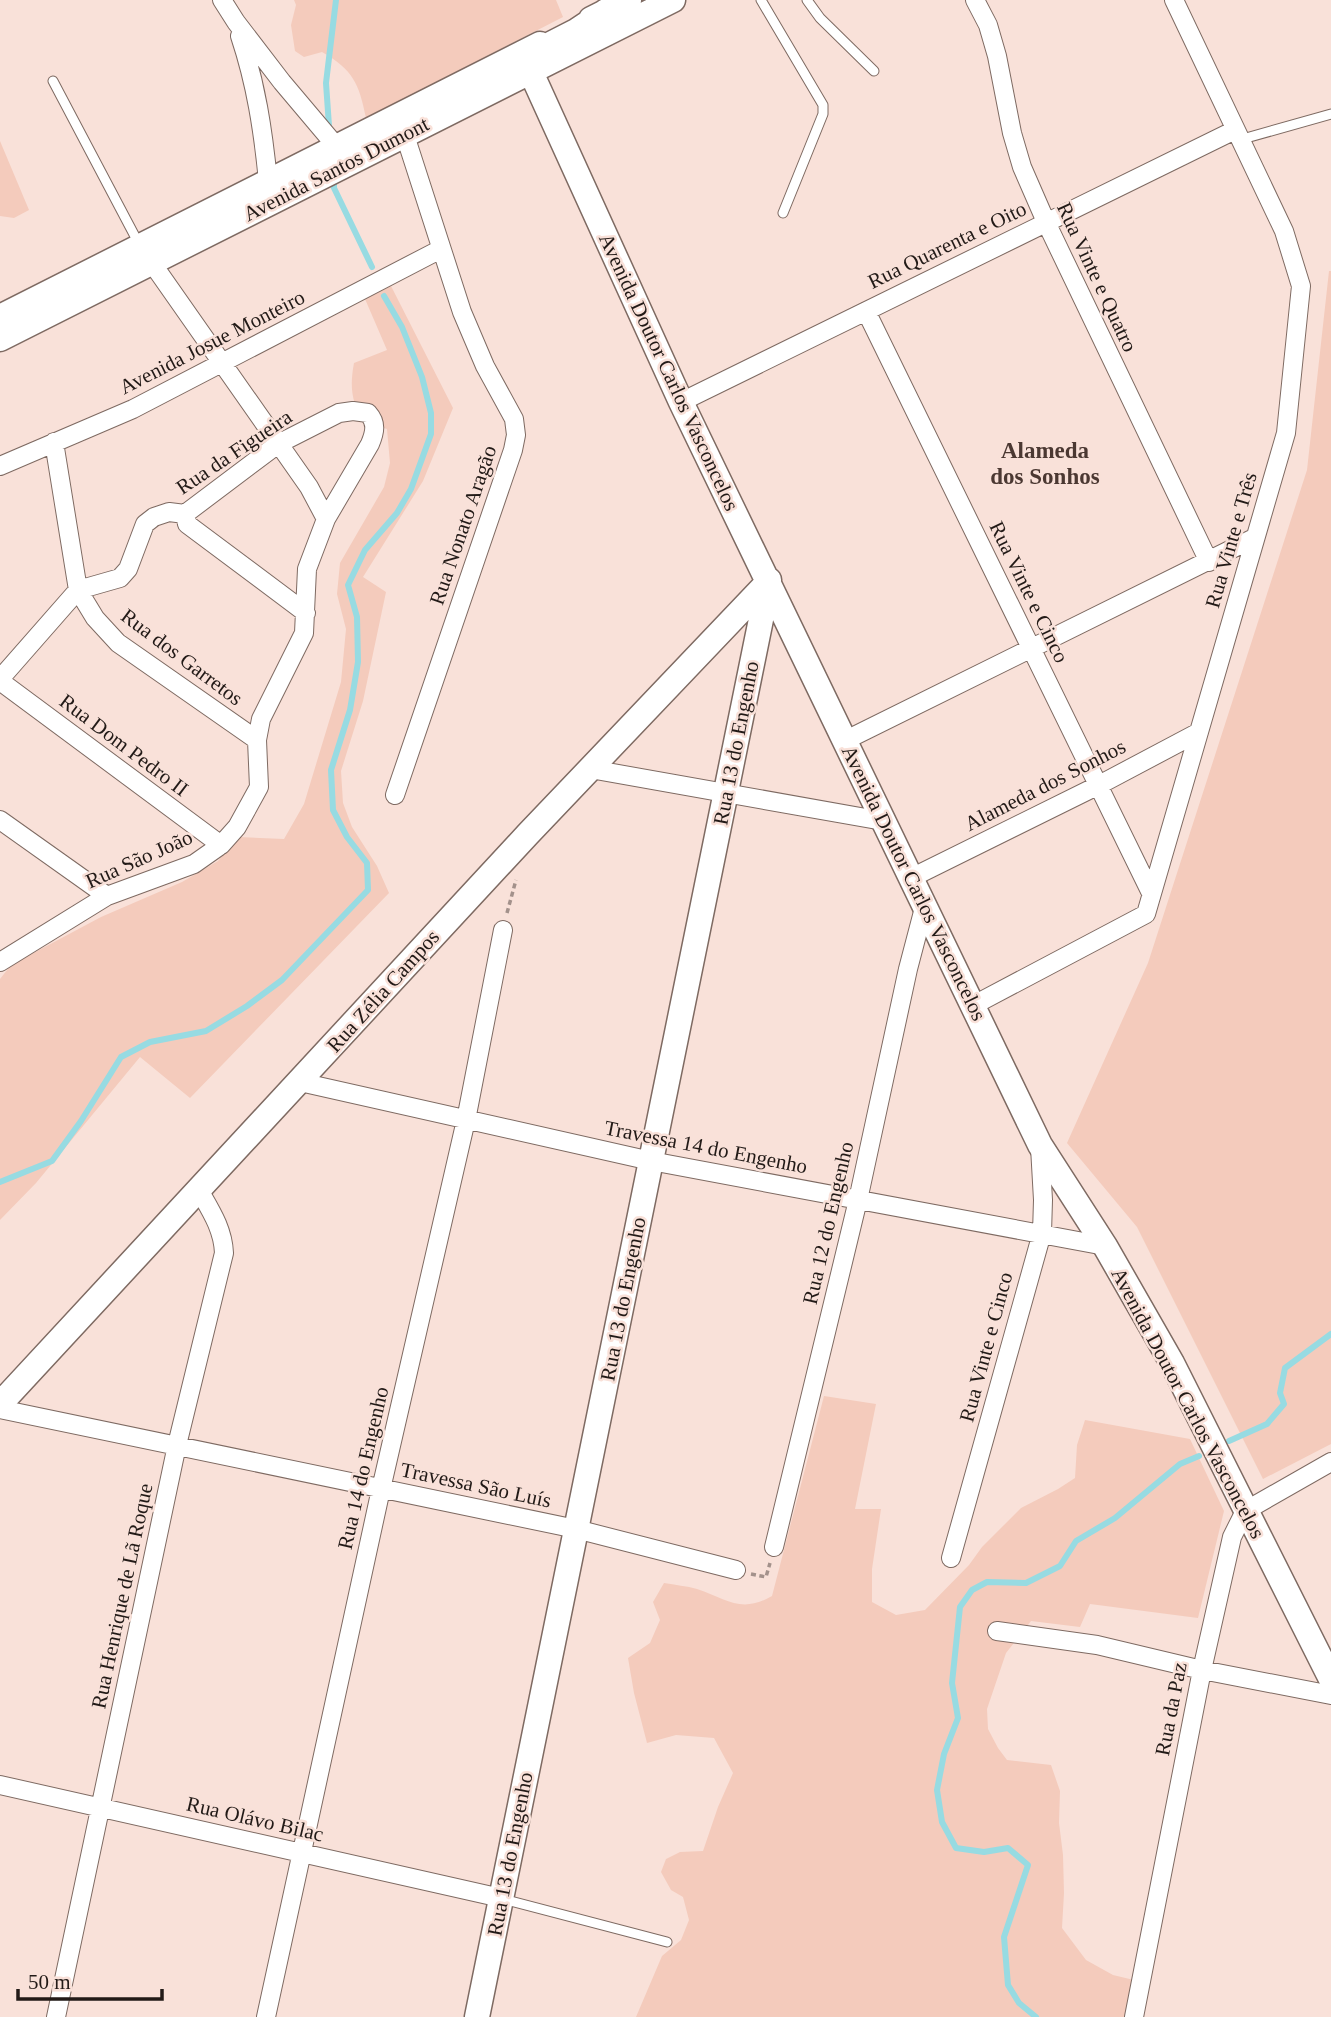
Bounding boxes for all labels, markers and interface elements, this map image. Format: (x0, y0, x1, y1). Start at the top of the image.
street label: Avenida Santos Dumont (239, 112, 433, 226)
street label: Rua Quarenta e Oito (864, 196, 1030, 294)
street label: Rua Vinte e Quatro (1052, 198, 1142, 356)
street label: Avenida Doutor Carlos Vasconcelos (594, 230, 744, 514)
street label: Avenida Josue Monteiro (115, 285, 309, 399)
street label: Rua da Figueira (172, 404, 297, 499)
district label: Alameda dos Sonhos (990, 438, 1100, 489)
street label: Rua Nonato Aragão (425, 442, 501, 608)
street label: Rua Vinte e Três (1200, 469, 1262, 611)
street label: Rua Vinte e Cinco (984, 517, 1074, 667)
street label: Rua dos Garretos (117, 604, 247, 710)
street label: Rua 13 do Engenho (708, 659, 764, 827)
street label: Rua Dom Pedro II (55, 689, 193, 801)
street label: Alameda dos Sonhos (961, 734, 1129, 836)
street label: Avenida Doutor Carlos Vasconcelos (837, 742, 991, 1024)
street label: Rua São João (82, 825, 196, 893)
street label: Rua Zélia Campos (322, 925, 444, 1057)
street label: Travessa 14 do Engenho (602, 1116, 810, 1178)
street label: Rua 12 do Engenho (798, 1139, 858, 1307)
street label: Rua 13 do Engenho (595, 1215, 651, 1383)
street label: Avenida Doutor Carlos Vasconcelos (1106, 1264, 1270, 1542)
street label: Rua Vinte e Cinco (954, 1269, 1018, 1425)
street label: Rua 14 do Engenho (333, 1384, 393, 1552)
street label: Travessa São Luís (399, 1457, 553, 1513)
street label: Rua Henrique de Lã Roque (86, 1481, 158, 1711)
street label: Rua da Paz (1150, 1660, 1192, 1758)
street label: Rua 13 do Engenho (482, 1770, 538, 1938)
street label: Rua Olávo Bilac (184, 1792, 326, 1846)
scale bar (18, 1958, 161, 2002)
text: 50 m (28, 1970, 71, 1994)

